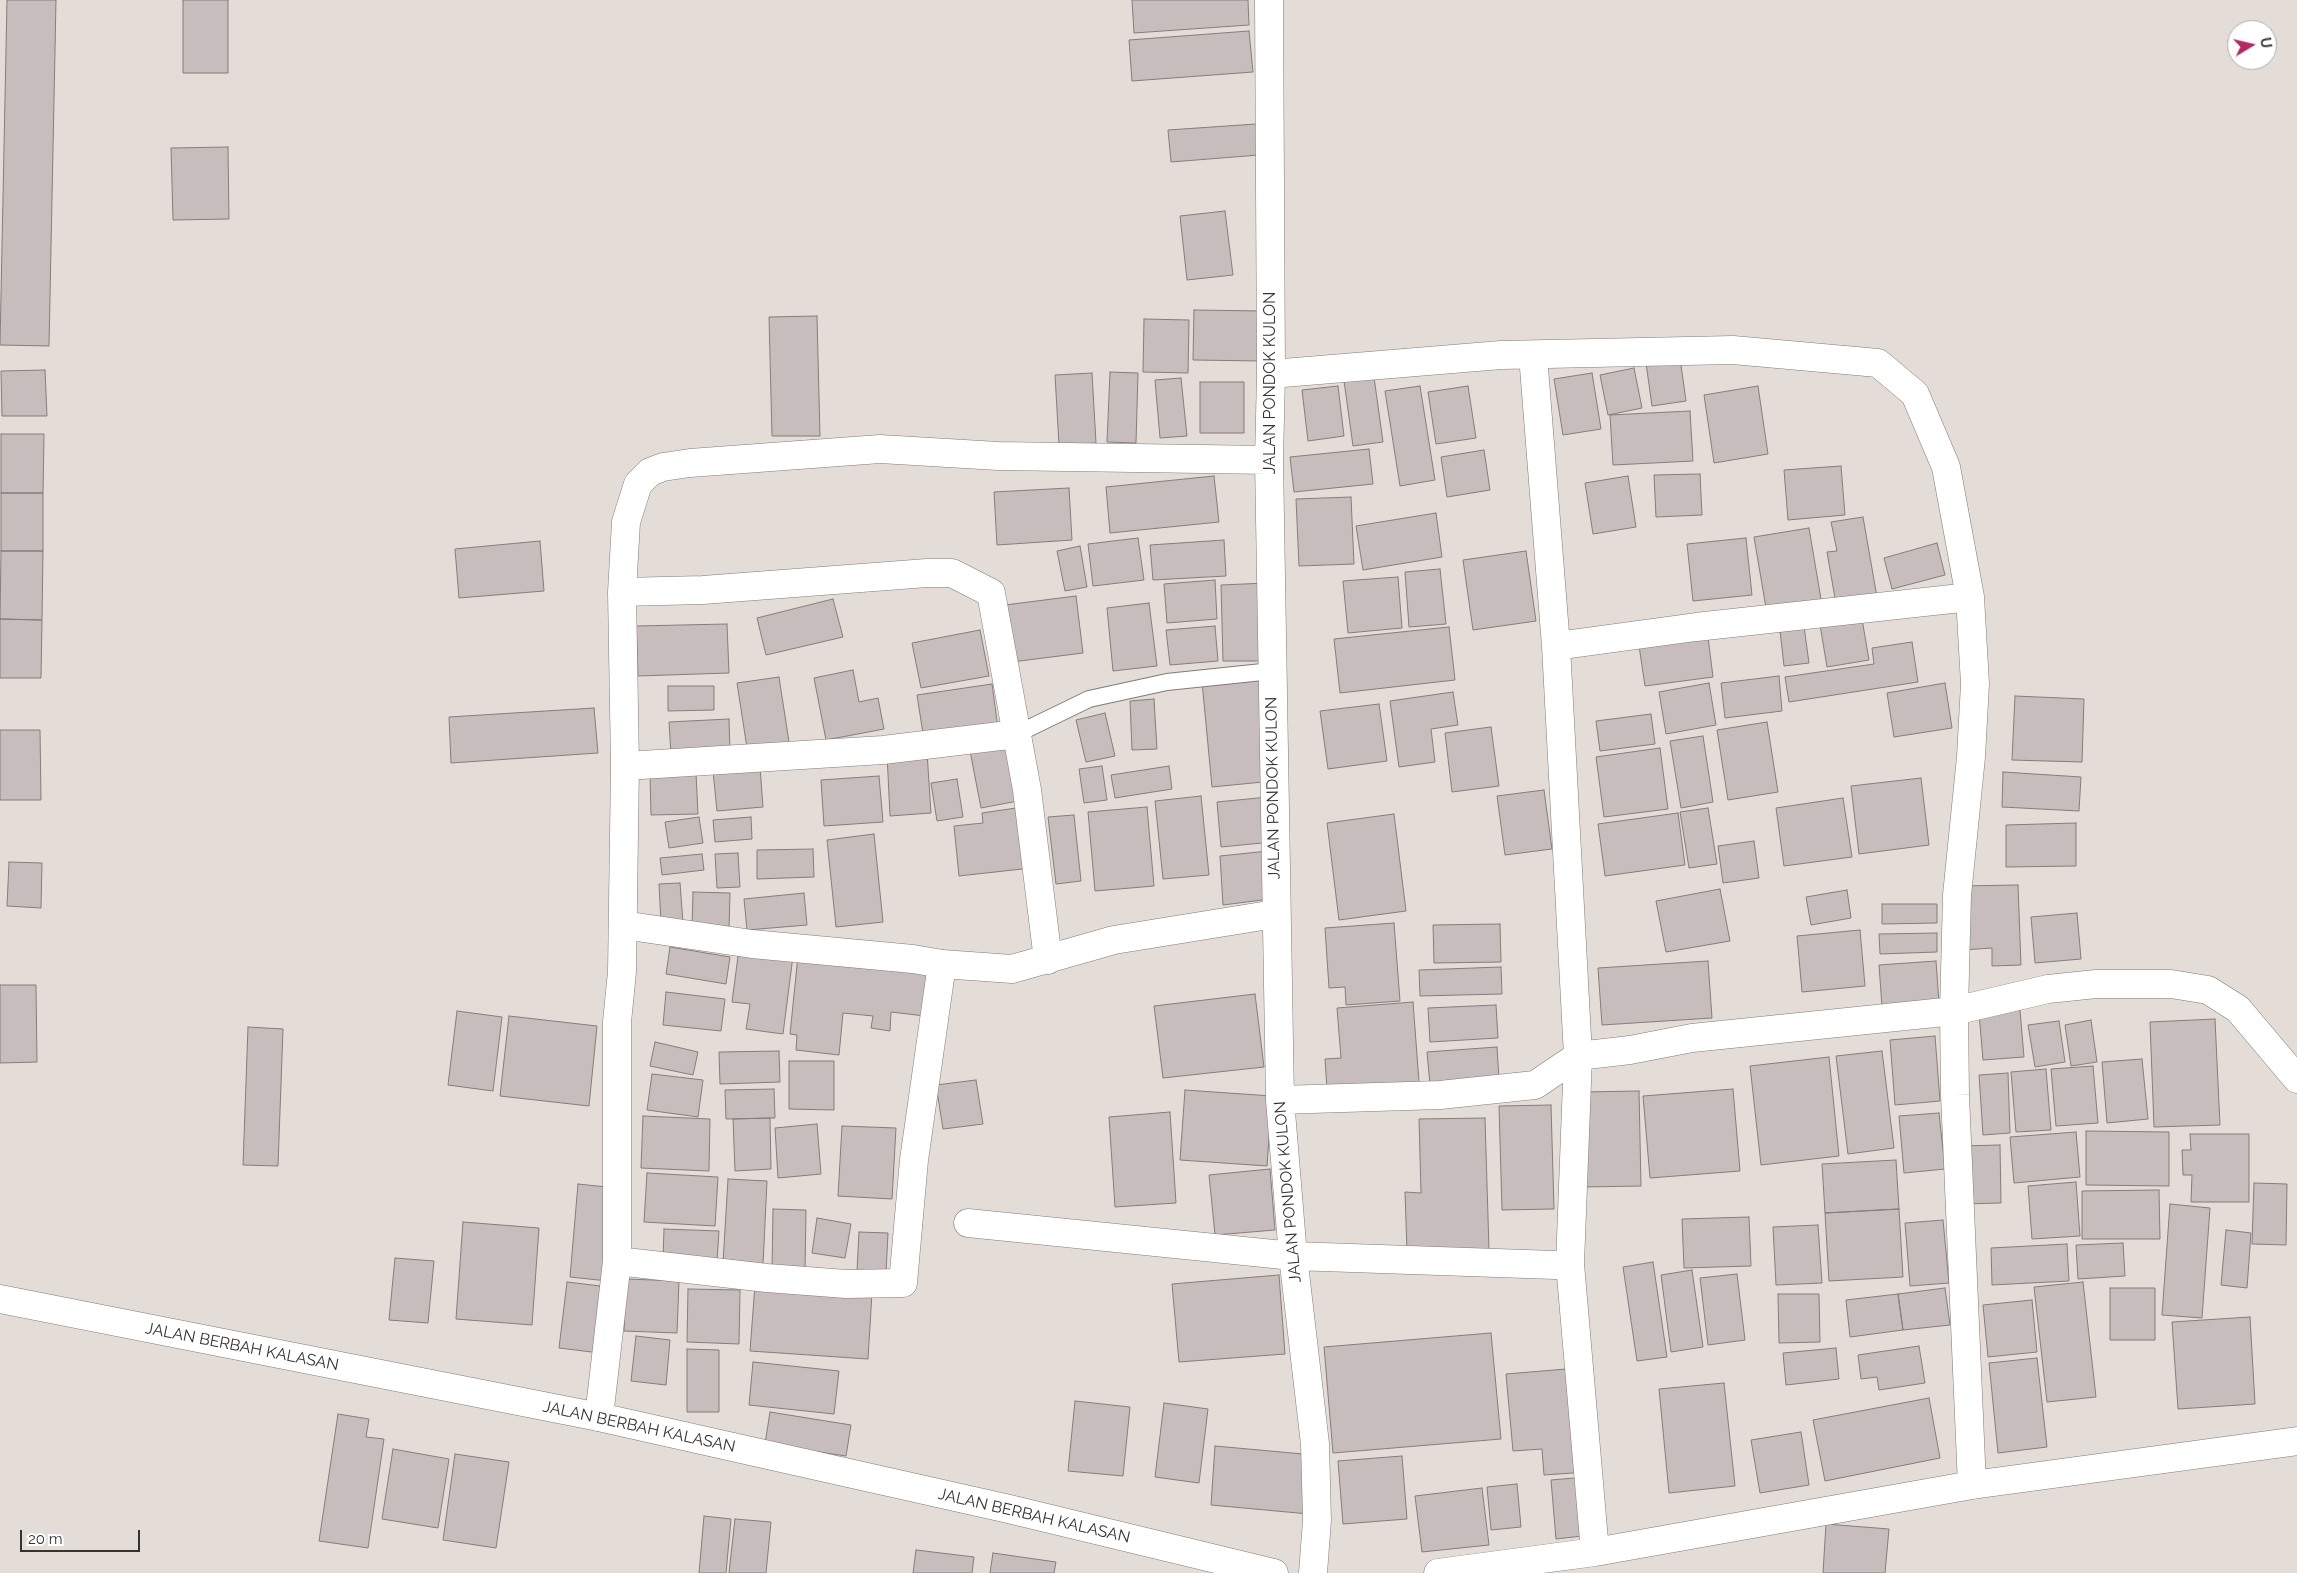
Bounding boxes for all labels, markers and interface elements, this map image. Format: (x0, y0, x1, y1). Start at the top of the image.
north arrow (2227, 20, 2277, 70)
text: U (2257, 36, 2275, 49)
street label: JALAN PONDOK KULON (1260, 292, 1280, 474)
street label: JALAN PONDOK KULON (1262, 697, 1284, 879)
street label: JALAN PONDOK KULON (1270, 1100, 1306, 1284)
street label: JALAN BERBAH KALASAN (144, 1319, 340, 1375)
street label: JALAN BERBAH KALASAN (541, 1397, 737, 1457)
street label: JALAN BERBAH KALASAN (936, 1485, 1132, 1547)
scale bar (22, 1520, 142, 1552)
text: 20 m (28, 1530, 63, 1548)

